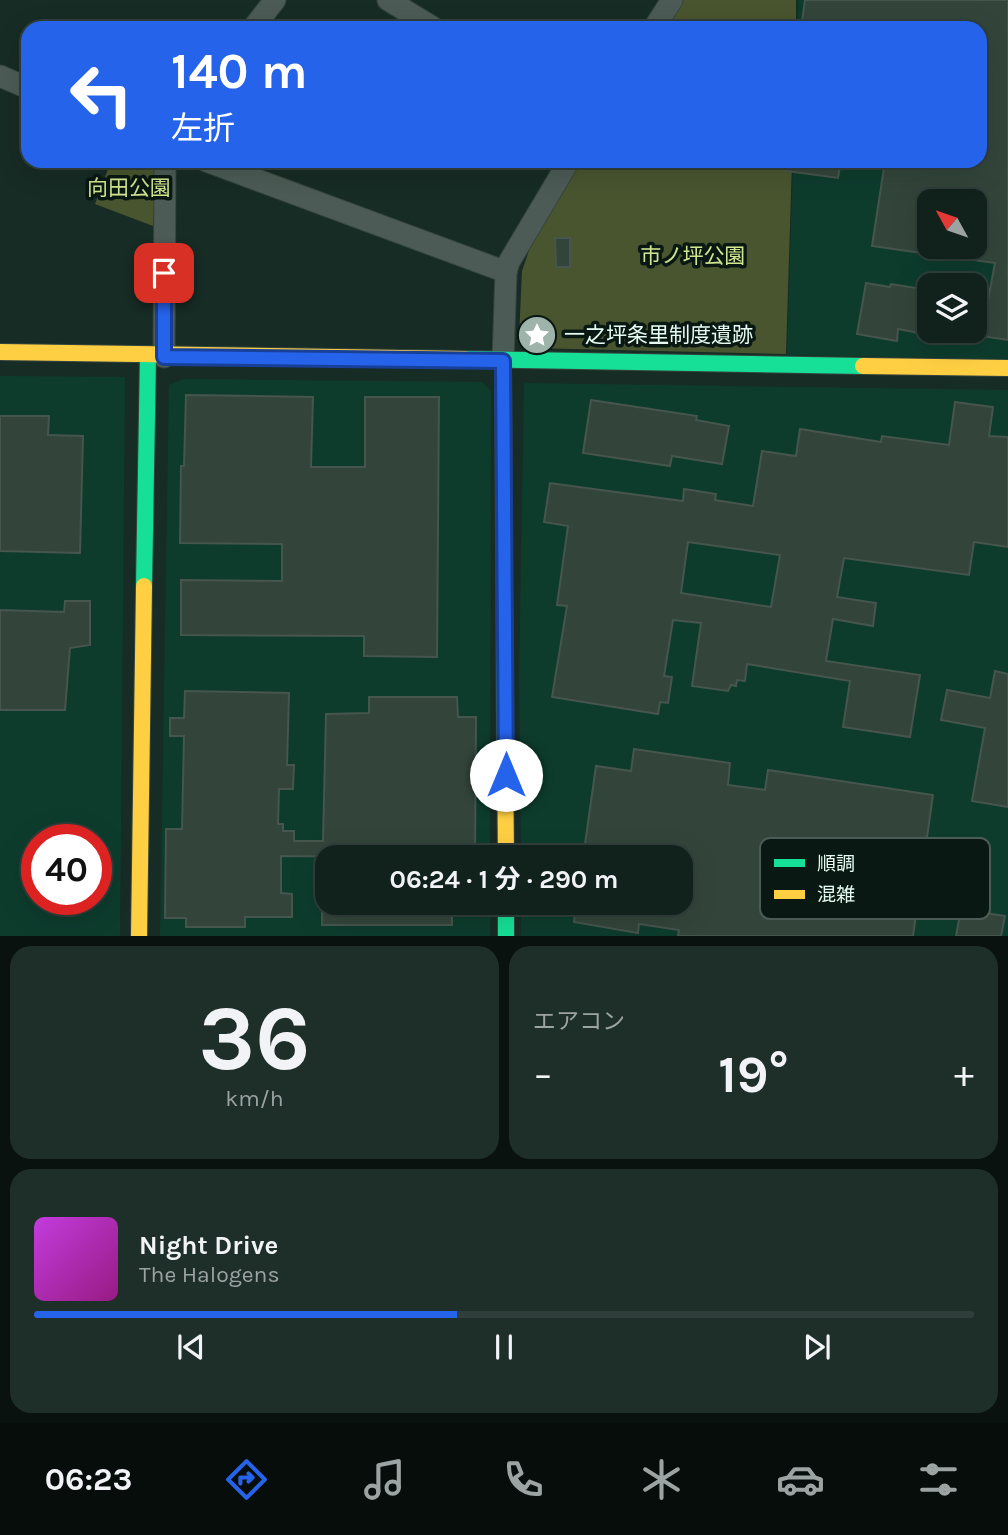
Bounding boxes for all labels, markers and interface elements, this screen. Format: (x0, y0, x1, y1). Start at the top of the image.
text: 140 m (171, 43, 308, 100)
icon: left (56, 49, 147, 140)
text: 左折 (171, 110, 235, 147)
park label: 向田公園 (87, 176, 171, 200)
north arrow (917, 189, 987, 259)
map controls (917, 189, 987, 343)
pin (134, 243, 194, 303)
park label: 市ノ坪公園 (641, 244, 746, 268)
icon: arrive (145, 254, 183, 292)
button: layers (917, 273, 987, 343)
place icon: 一之坪条里制度遺跡 (516, 314, 558, 356)
place label: 一之坪条里制度遺跡 (564, 323, 753, 347)
position arrow (469, 738, 543, 812)
speed limit sign: 40 (21, 824, 112, 915)
legend (760, 838, 990, 919)
text: 順調 (817, 853, 855, 875)
text: 06:24 · 1 分 · 290 m (389, 864, 619, 895)
text: 混雑 (817, 884, 855, 906)
text: 36 (199, 986, 310, 1092)
text: エアコン (533, 1008, 625, 1035)
text: 19° (718, 1044, 789, 1105)
text: − (533, 1052, 553, 1097)
text: + (954, 1052, 974, 1097)
text: km/h (225, 1085, 284, 1112)
text: Night Drive (139, 1230, 278, 1261)
text: The Halogens (139, 1261, 279, 1288)
icon: previous (172, 1328, 210, 1366)
icon: pause (485, 1328, 523, 1366)
icon: next (798, 1328, 836, 1366)
icon: directions (222, 1455, 271, 1504)
icon: music (360, 1455, 409, 1504)
icon: phone (499, 1455, 548, 1504)
icon: climate (637, 1455, 686, 1504)
icon: car (776, 1455, 825, 1504)
icon: filters (914, 1455, 963, 1504)
text: 06:23 (45, 1461, 132, 1498)

